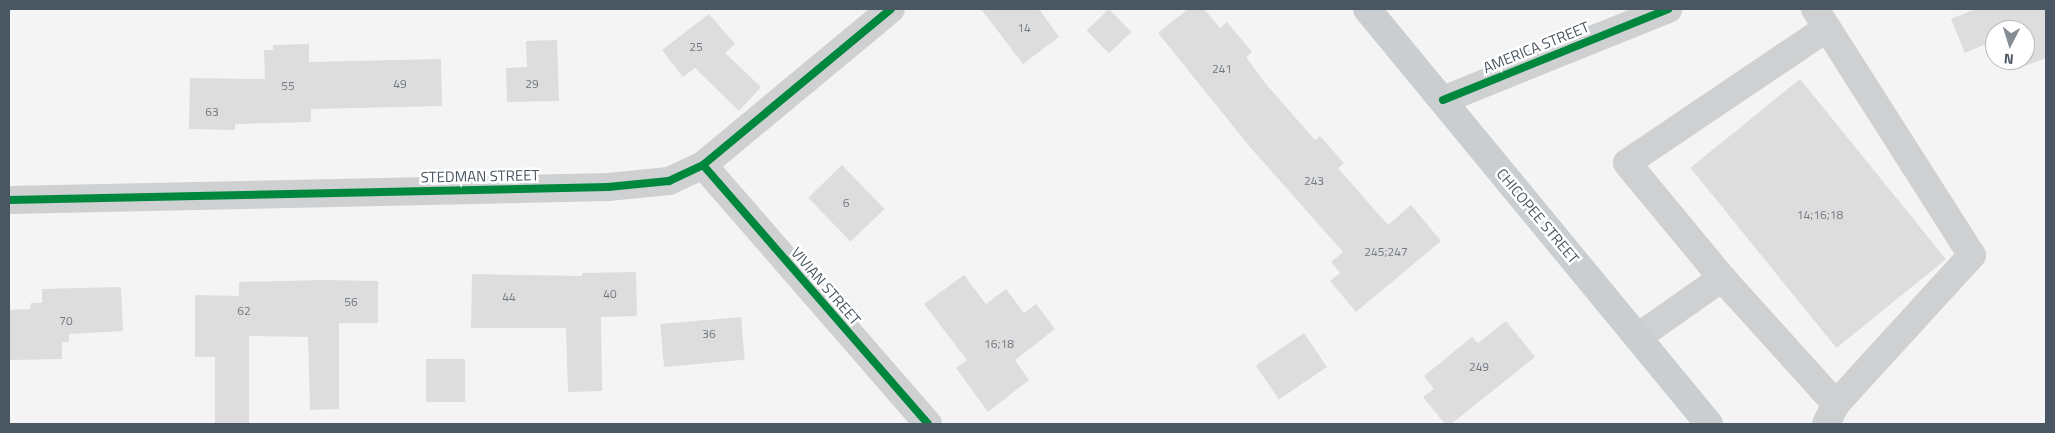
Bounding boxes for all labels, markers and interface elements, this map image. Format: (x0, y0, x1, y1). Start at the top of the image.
street label: AMERICA STREET (1480, 18, 1592, 76)
north arrow (1985, 20, 2035, 70)
house number: 14 (1017, 21, 1031, 35)
house number: 25 (689, 40, 703, 54)
text: N (2003, 49, 2014, 70)
house number: 241 (1212, 62, 1232, 76)
house number: 49 (393, 77, 407, 91)
house number: 29 (525, 77, 539, 91)
house number: 55 (281, 79, 295, 93)
house number: 63 (205, 105, 219, 119)
street label: CHICOPEE STREET (1493, 165, 1583, 267)
street label: STEDMAN STREET (420, 166, 540, 186)
house number: 243 (1304, 174, 1324, 188)
house number: 6 (843, 196, 849, 210)
house number: 14;16;18 (1797, 208, 1843, 222)
street label: VIVIAN STREET (787, 244, 865, 328)
house number: 245;247 (1364, 245, 1408, 259)
house number: 40 (603, 287, 617, 301)
house number: 44 (502, 290, 516, 304)
house number: 56 (344, 295, 358, 309)
house number: 62 (237, 304, 251, 318)
house number: 70 (59, 314, 73, 328)
house number: 36 (702, 327, 716, 341)
house number: 16;18 (984, 337, 1014, 351)
house number: 249 (1469, 360, 1489, 374)

